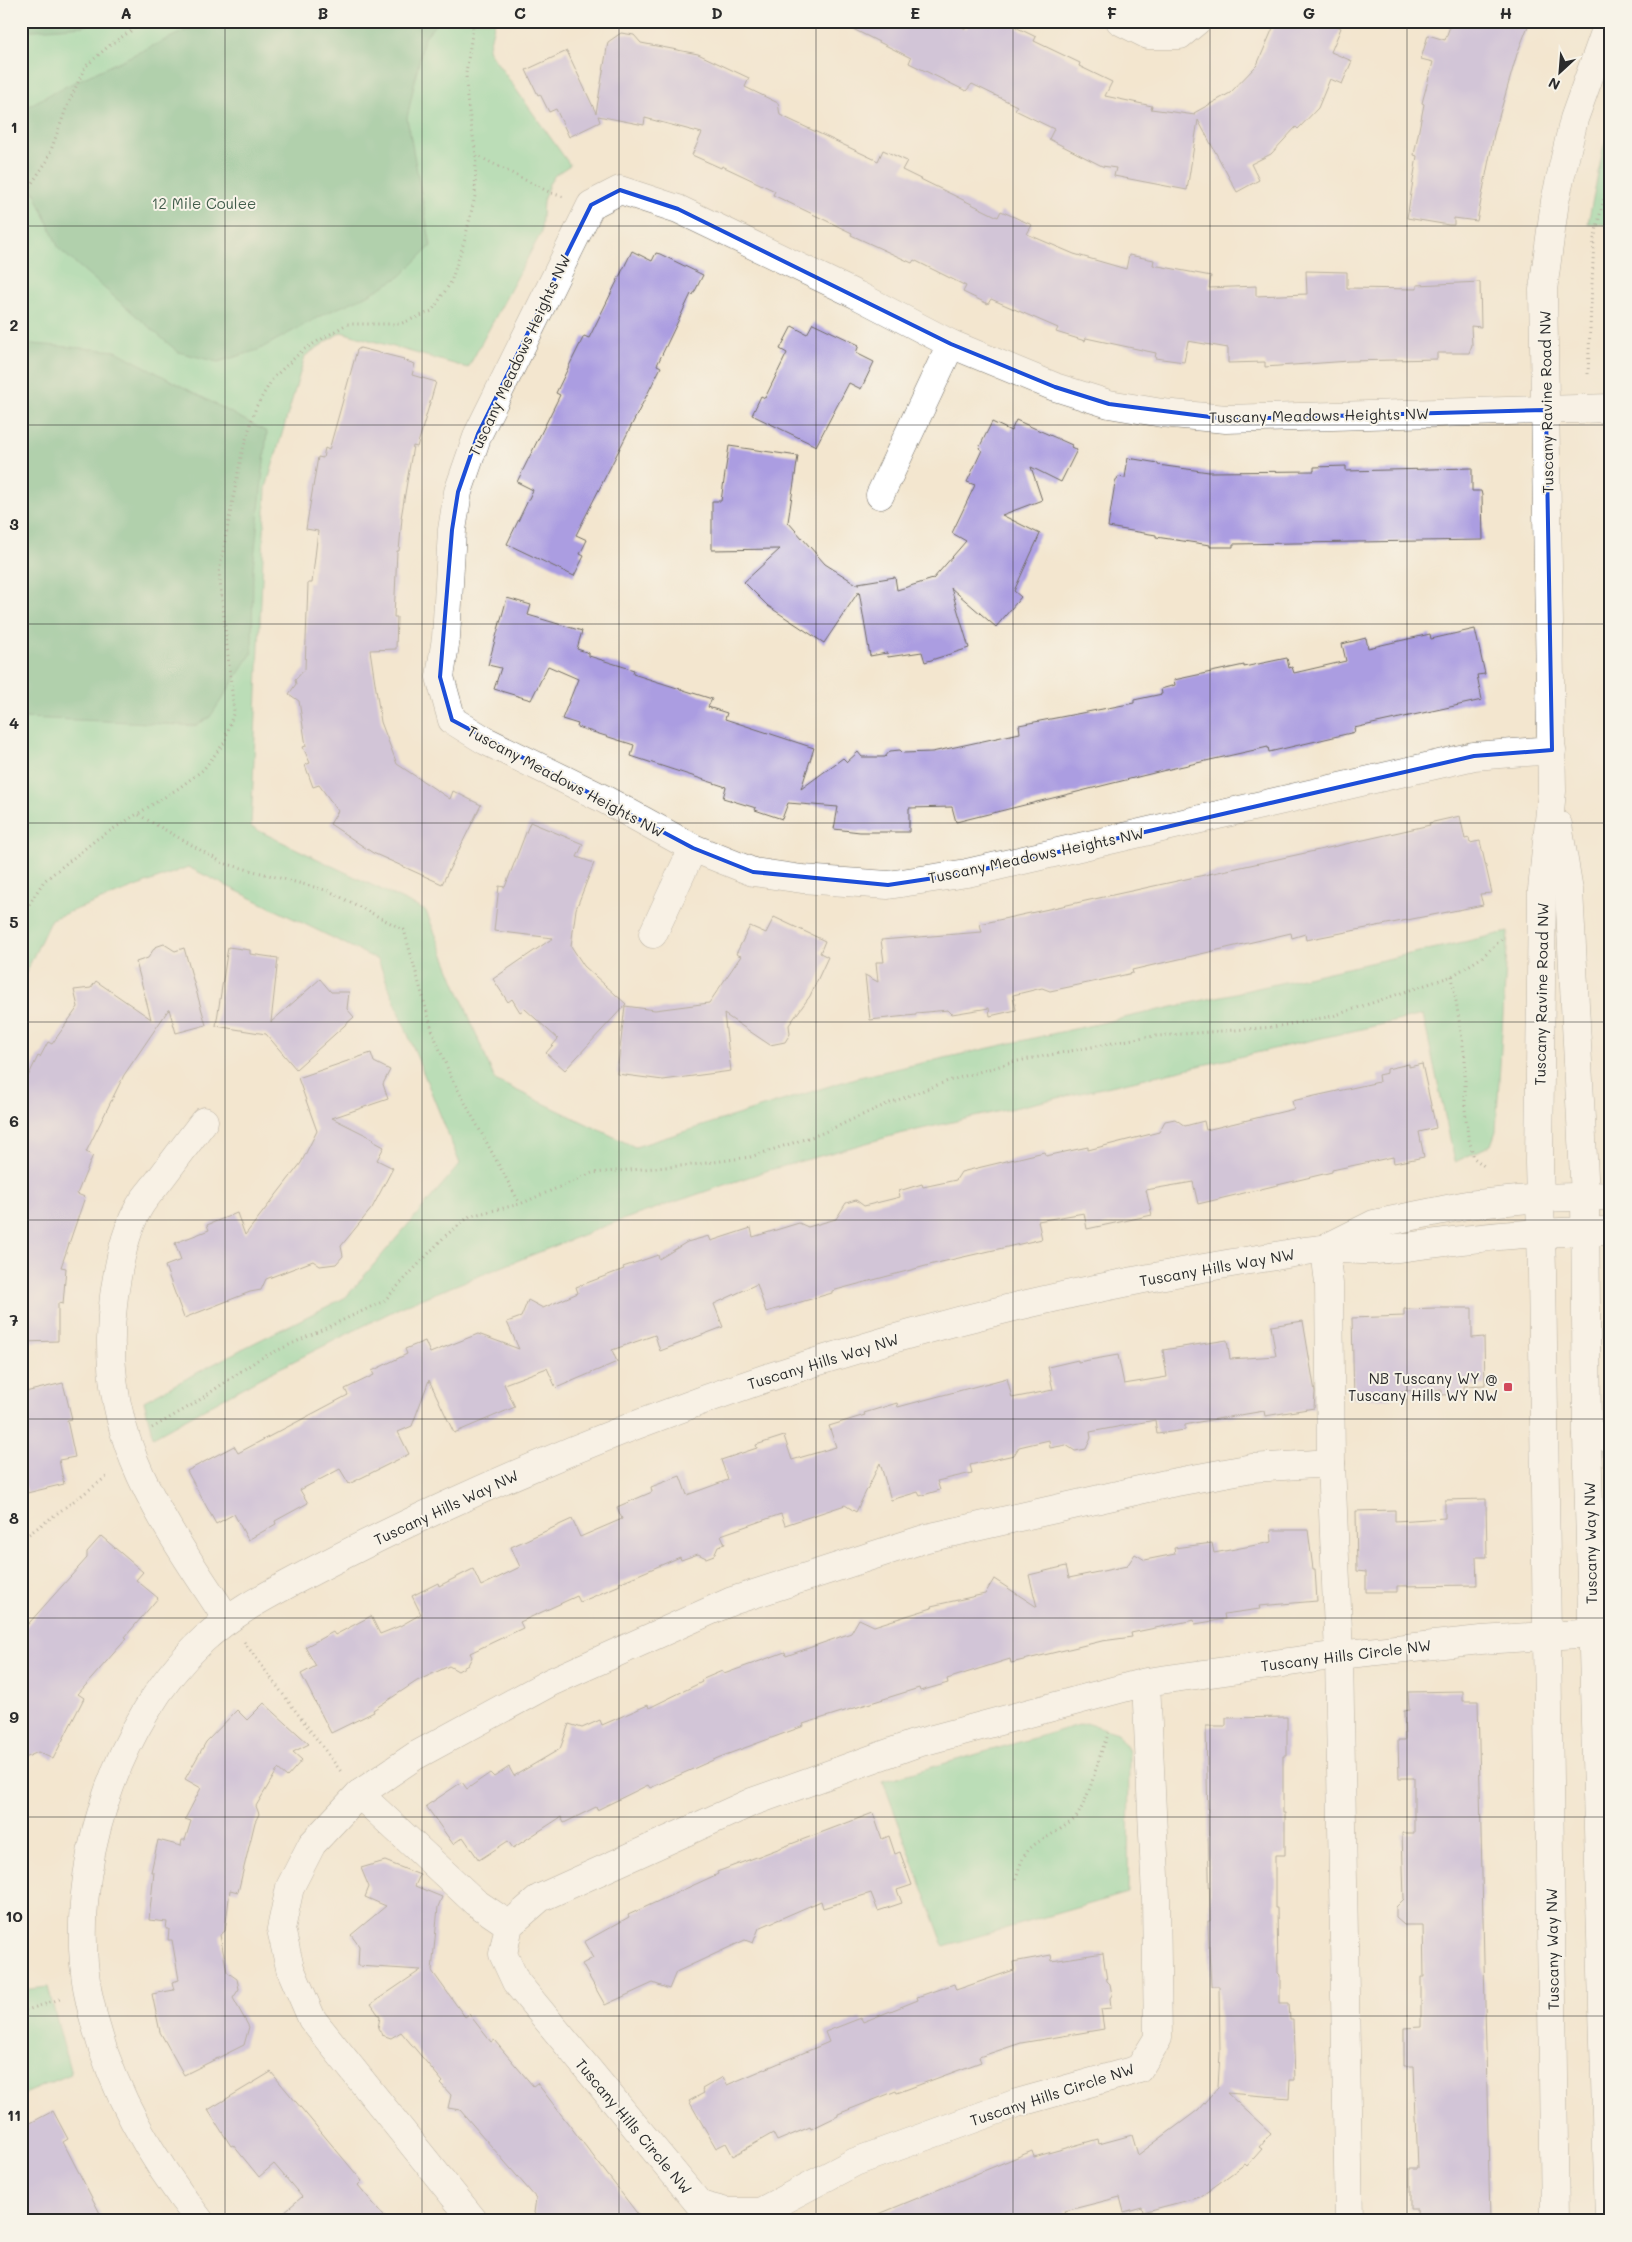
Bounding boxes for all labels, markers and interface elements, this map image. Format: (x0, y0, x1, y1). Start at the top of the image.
text: A (120, 2, 132, 23)
text: B (318, 2, 328, 23)
text: C (514, 2, 526, 23)
text: D (711, 2, 723, 23)
text: E (910, 2, 920, 23)
text: F (1107, 2, 1117, 23)
text: G (1303, 2, 1315, 23)
text: H (1500, 2, 1512, 23)
north arrow (1534, 48, 1584, 98)
text: N (1545, 73, 1563, 95)
text: 1 (10, 116, 18, 137)
park label: 12 Mile Coulee (152, 193, 256, 213)
street label: Tuscany Meadows Heights NW (463, 251, 575, 459)
street label: Tuscany Ravine Road NW (1534, 310, 1558, 494)
text: 2 (10, 314, 19, 335)
street label: Tuscany Meadows Heights NW (1209, 403, 1429, 427)
text: 3 (9, 513, 19, 534)
text: 4 (9, 712, 19, 733)
street label: Tuscany Meadows Heights NW (464, 720, 668, 842)
street label: Tuscany Meadows Heights NW (926, 822, 1146, 888)
street label: Tuscany Ravine Road NW (1529, 902, 1553, 1086)
text: 5 (9, 911, 19, 932)
text: 6 (9, 1110, 19, 1131)
street label: Tuscany Hills Way NW (1138, 1243, 1296, 1291)
text: 7 (10, 1309, 19, 1330)
street label: Tuscany Hills Way NW (745, 1328, 901, 1394)
place label: NB Tuscany WY @ Tuscany Hills WY NW (1348, 1368, 1498, 1405)
marker: NB Tuscany WY @ Tuscany Hills WY NW (1502, 1381, 1514, 1393)
street label: Tuscany Hills Way NW (371, 1465, 521, 1549)
street label: Tuscany Way NW (1579, 1482, 1601, 1604)
text: 8 (9, 1507, 19, 1528)
street label: Tuscany Hills Circle NW (1260, 1635, 1432, 1675)
text: 9 (9, 1706, 19, 1727)
street label: Tuscany Way NW (1541, 1888, 1563, 2010)
text: 10 (5, 1905, 23, 1926)
street label: Tuscany Hills Circle NW (571, 2054, 697, 2198)
street label: Tuscany Hills Circle NW (967, 2058, 1137, 2130)
text: 11 (7, 2104, 21, 2125)

